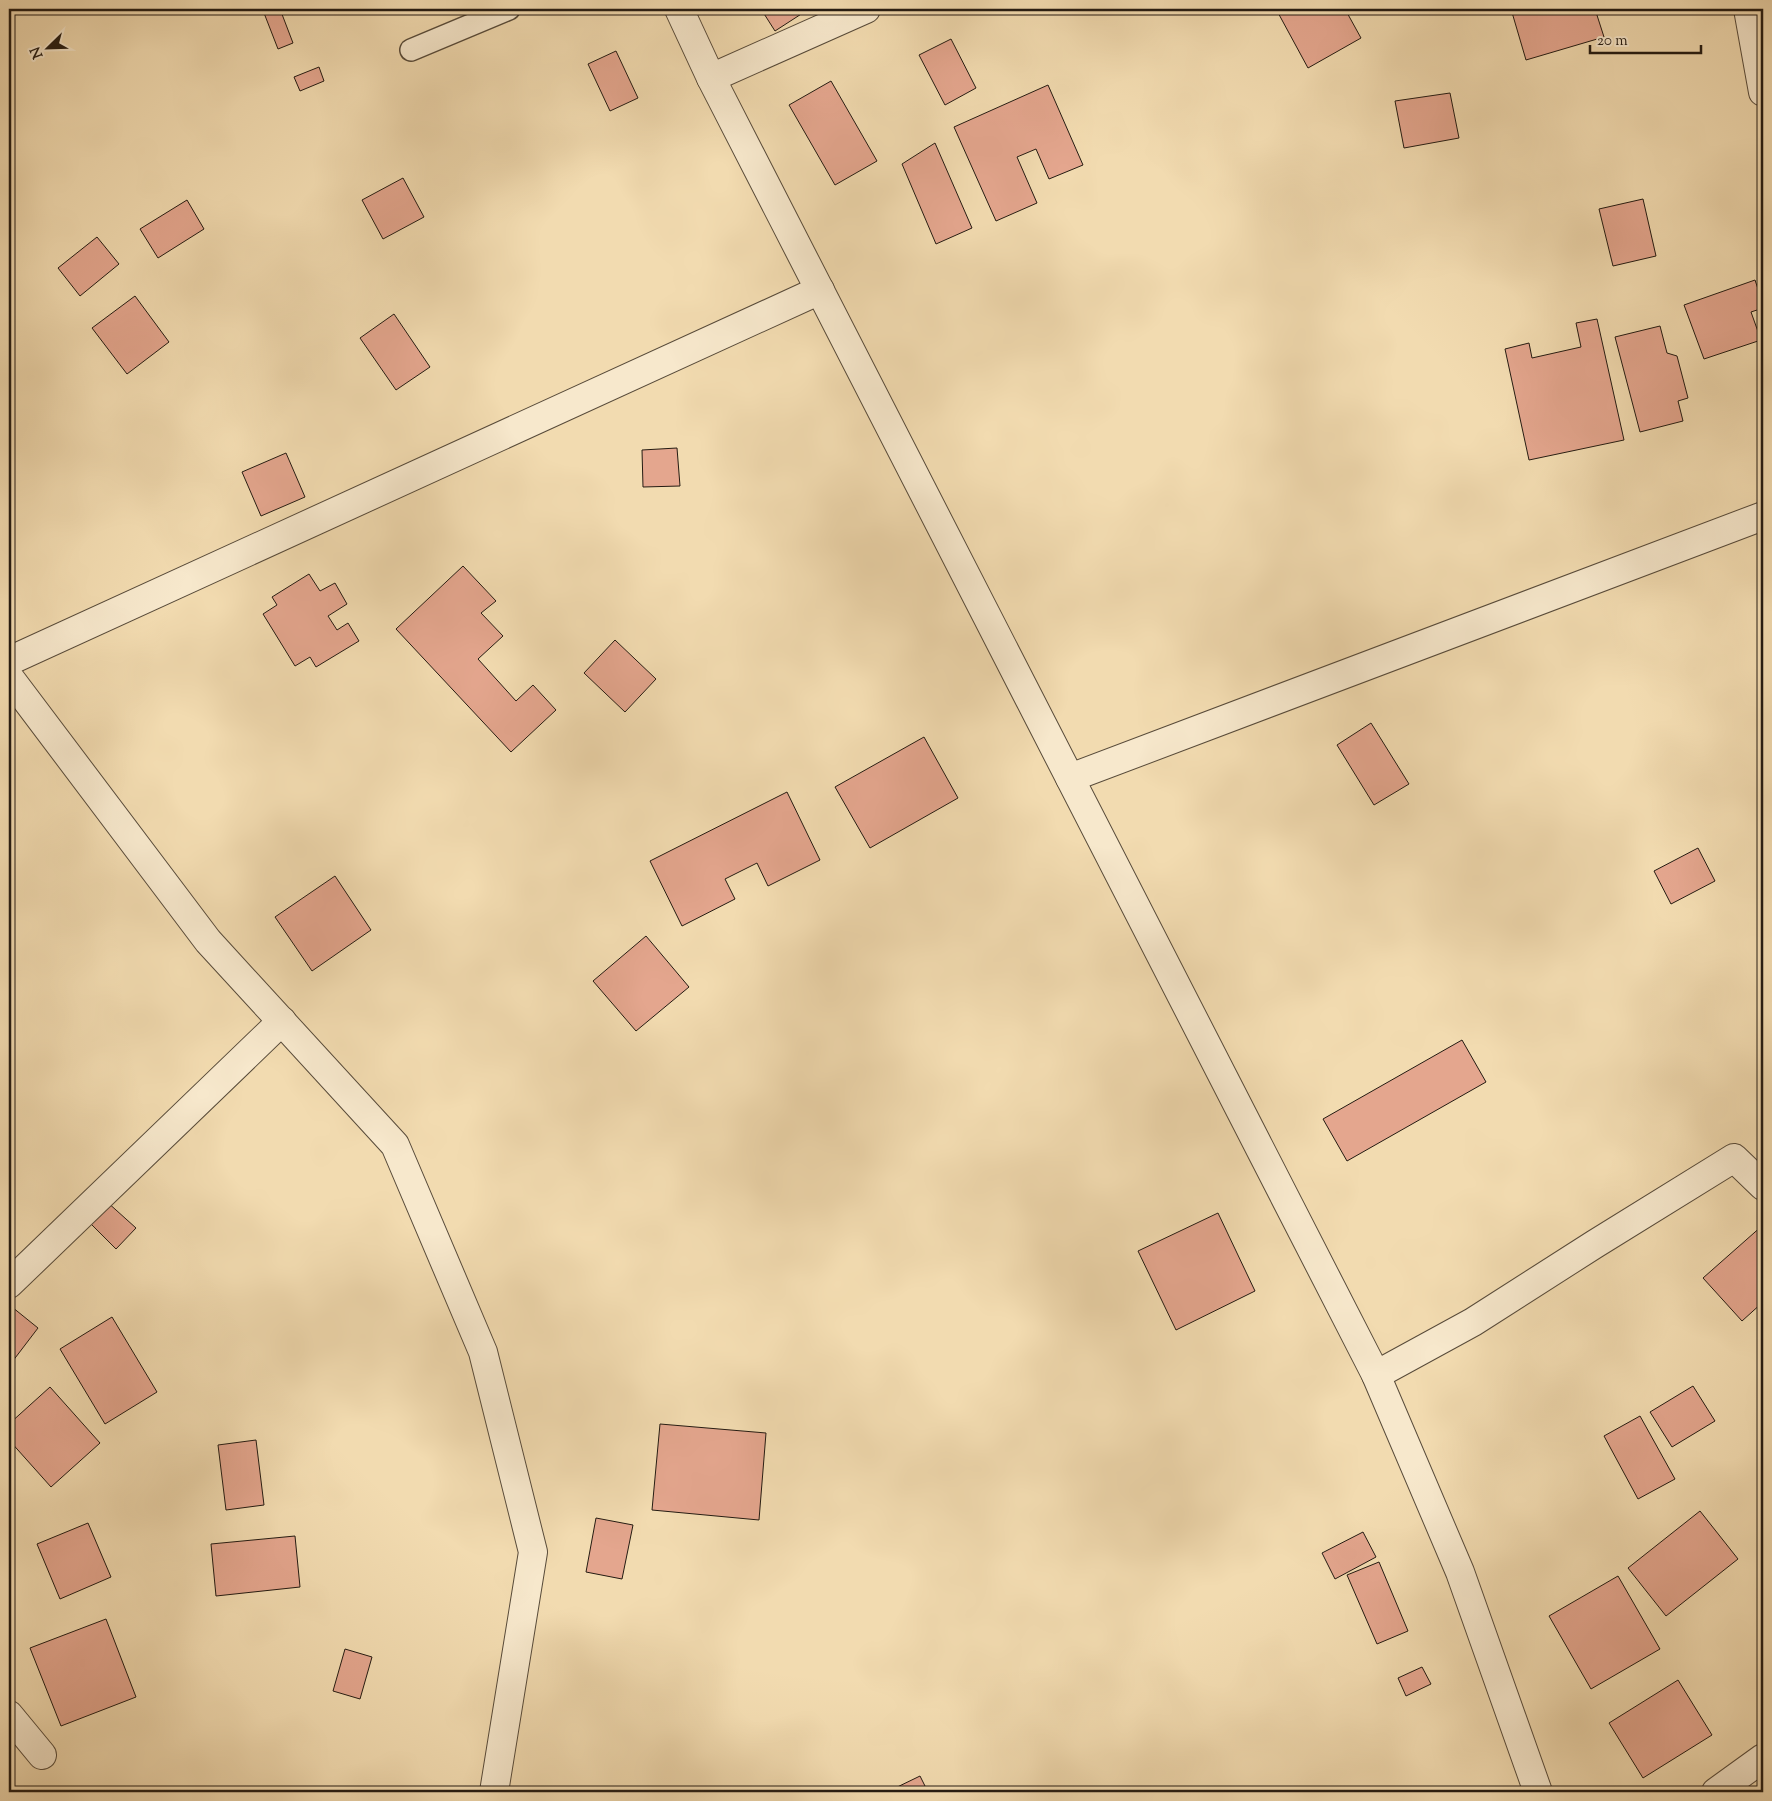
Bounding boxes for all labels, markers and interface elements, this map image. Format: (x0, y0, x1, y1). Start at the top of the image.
north arrow (22, 22, 72, 72)
scale bar (1590, 22, 1701, 54)
text: 20 m (1597, 31, 1628, 52)
text: N (26, 43, 49, 61)

